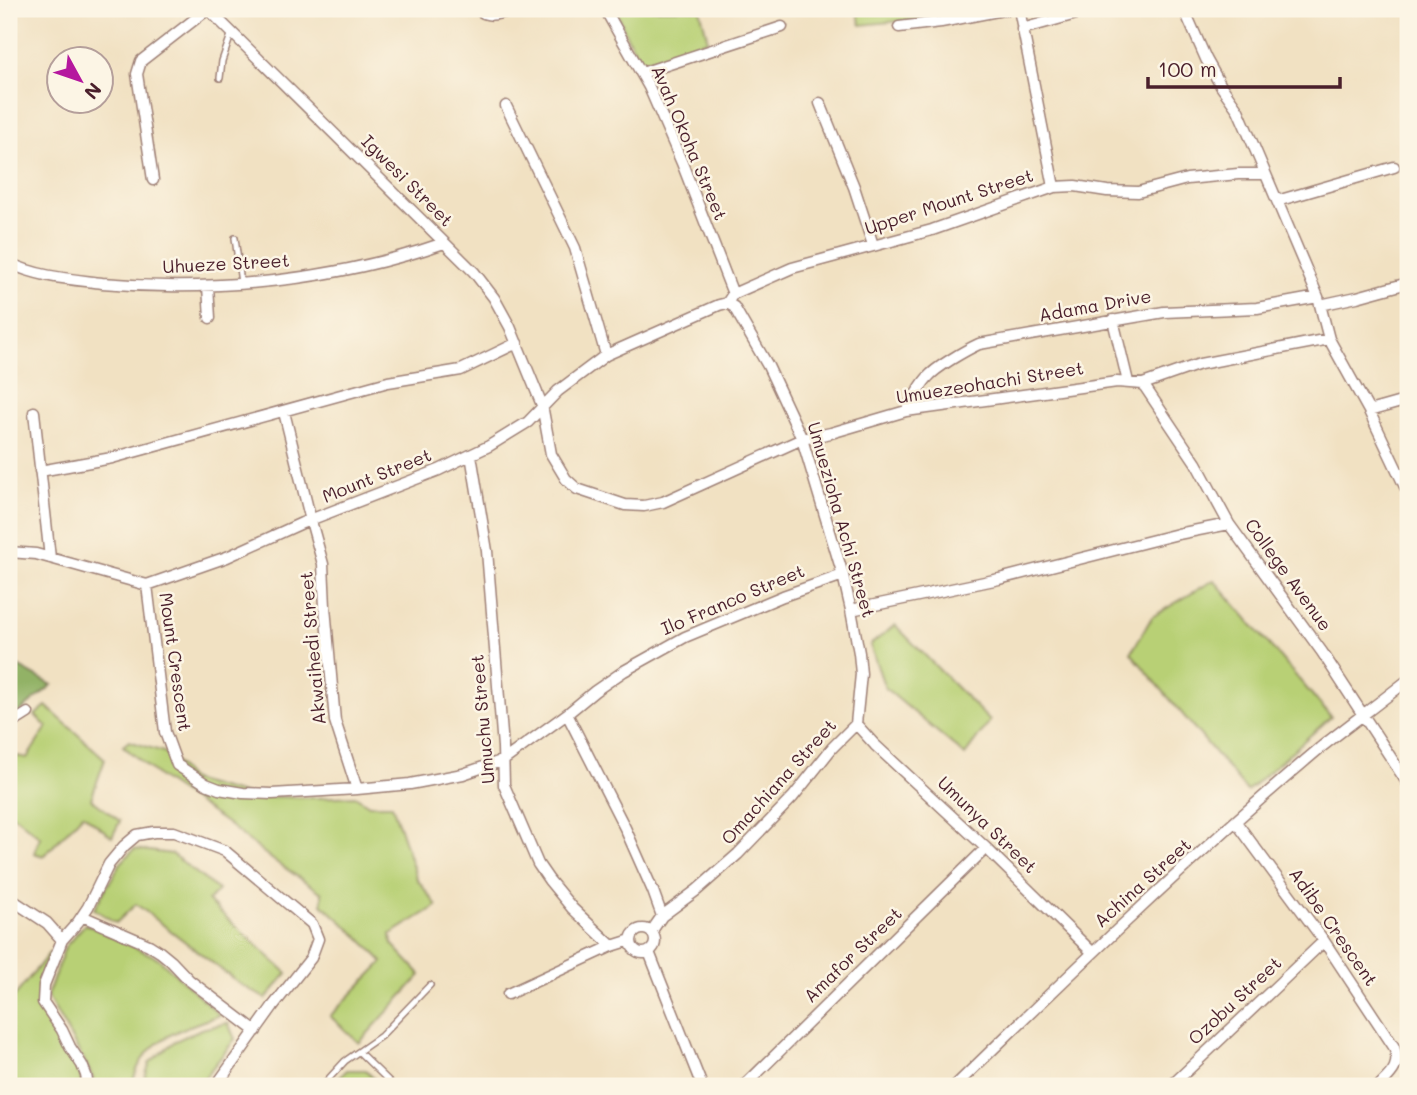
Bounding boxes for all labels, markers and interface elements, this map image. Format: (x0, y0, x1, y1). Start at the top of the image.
north arrow (46, 46, 116, 116)
scale bar (1148, 46, 1340, 90)
text: 100 m (1158, 55, 1217, 82)
street label: Avah Okoha Street (646, 61, 733, 224)
text: N (79, 78, 108, 105)
street label: Igwesi Street (357, 129, 459, 231)
street label: Upper Mount Street (861, 162, 1036, 240)
street label: Uhueze Street (162, 248, 290, 278)
street label: Adama Drive (1037, 283, 1153, 327)
street label: Umuezeohachi Street (894, 355, 1085, 409)
street label: Umuezioha Achi Street (803, 419, 881, 620)
street label: Mount Street (318, 442, 435, 508)
street label: College Avenue (1240, 513, 1338, 635)
street label: Ilo Franco Street (657, 558, 808, 640)
street label: Akwaihedi Street (293, 570, 331, 726)
street label: Mount Crescent (154, 591, 198, 733)
street label: Umuchu Street (464, 653, 500, 785)
street label: Omachiana Street (715, 713, 841, 849)
street label: Umunya Street (933, 771, 1043, 878)
street label: Achina Street (1089, 832, 1196, 932)
street label: Adibe Crescent (1284, 863, 1384, 990)
street label: Amafor Street (798, 901, 907, 1007)
street label: Ozobu Street (1183, 951, 1286, 1050)

